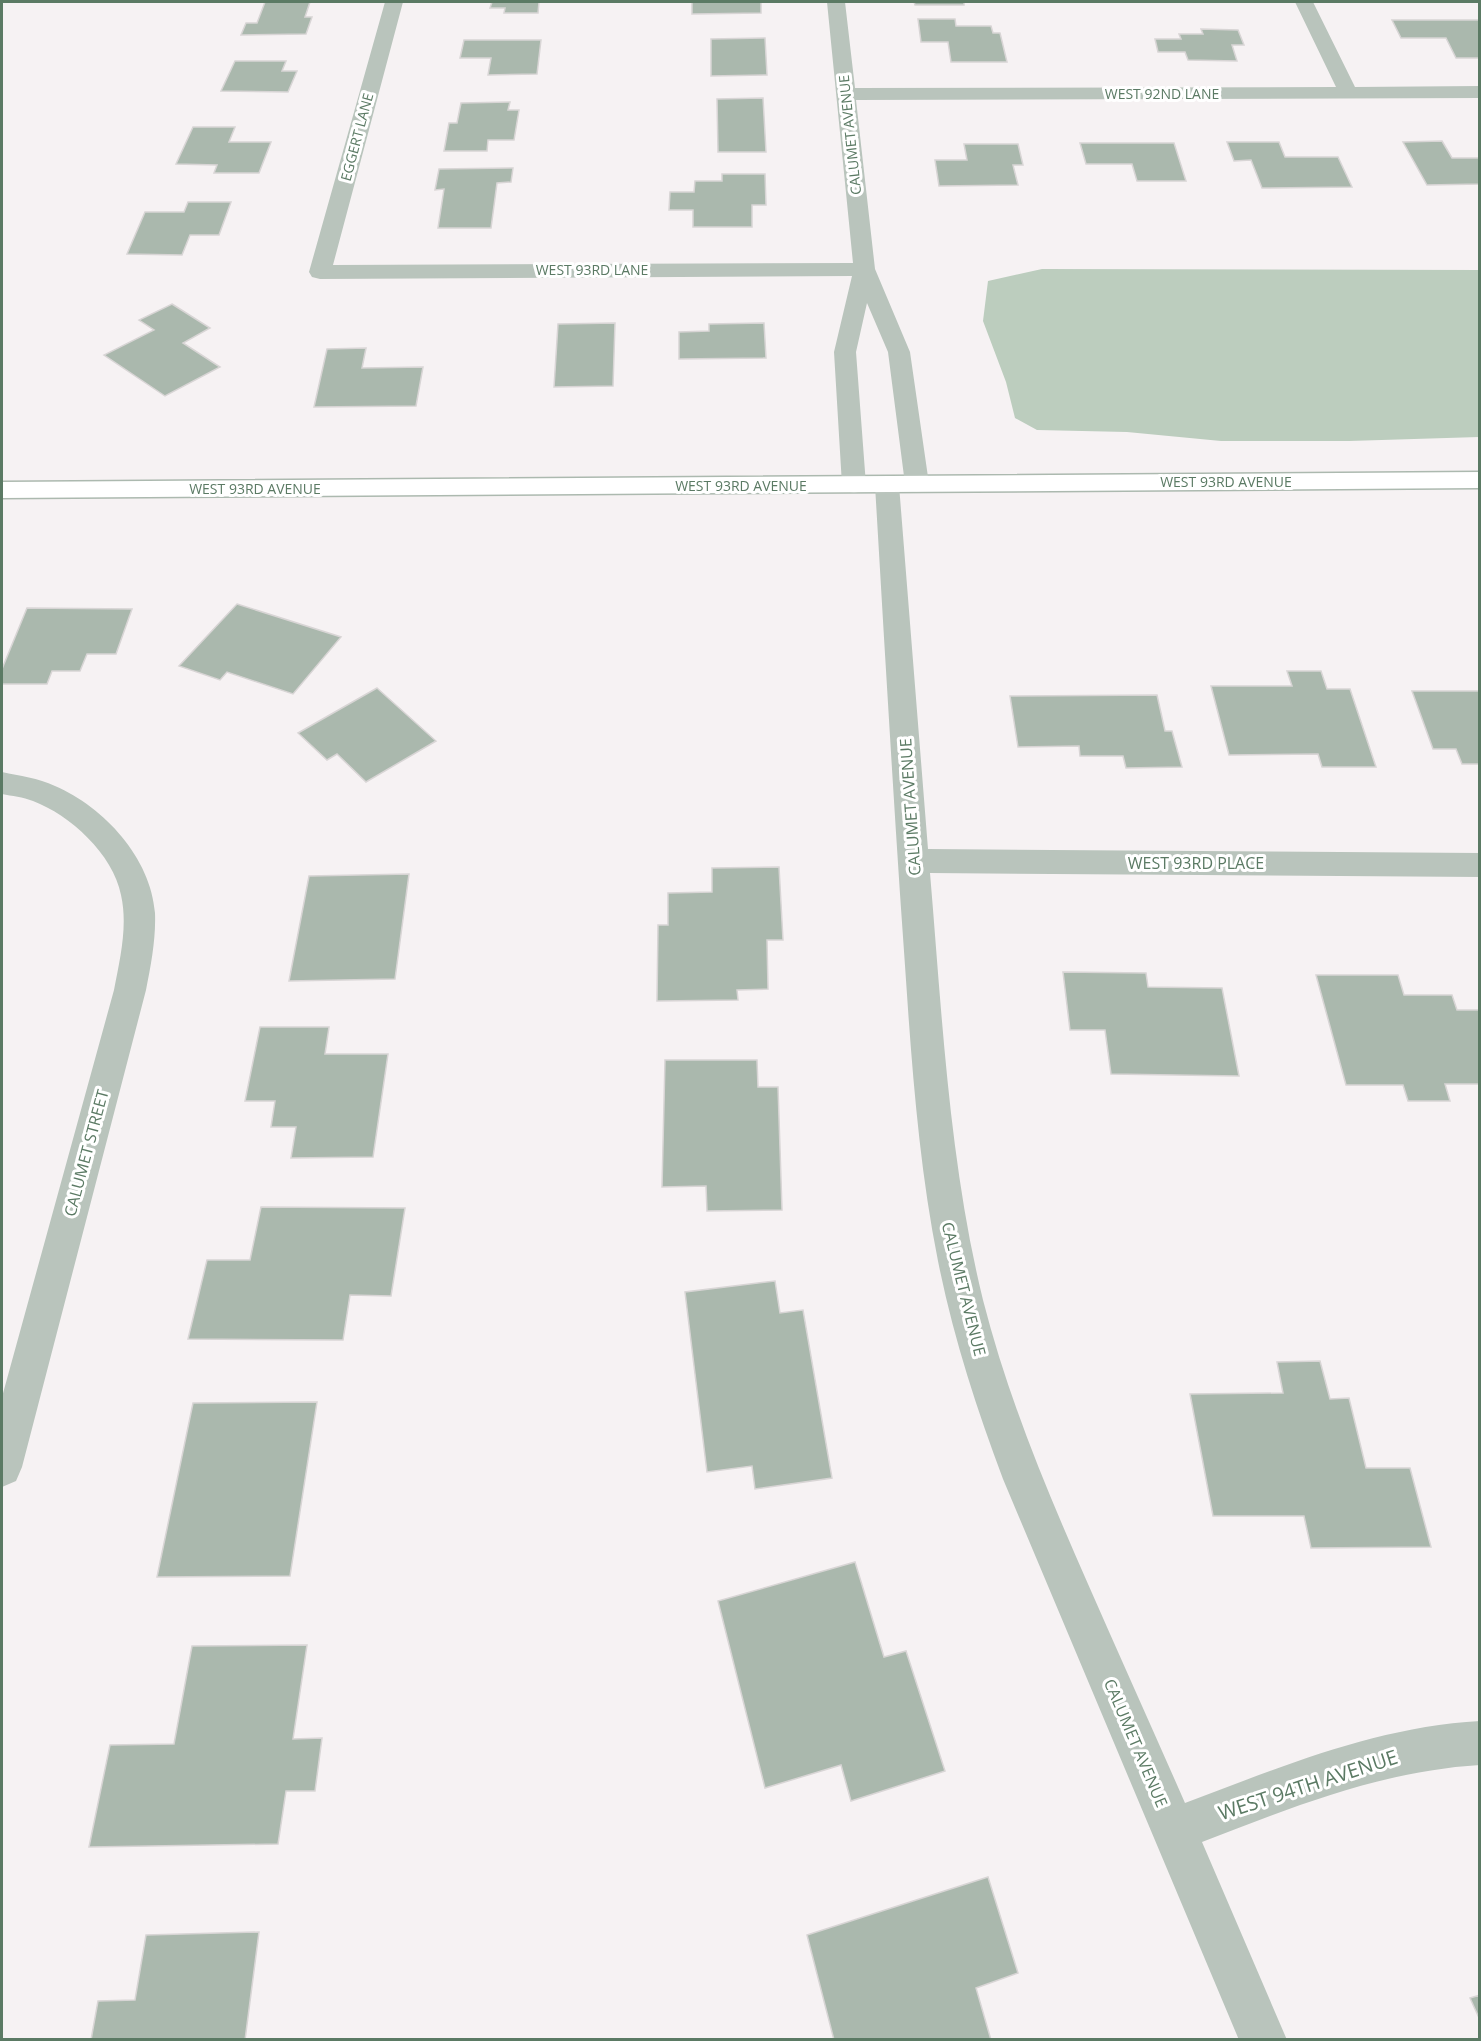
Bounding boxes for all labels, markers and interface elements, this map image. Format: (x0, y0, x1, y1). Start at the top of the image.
street label: CALUMET AVENUE (834, 74, 865, 196)
street label: WEST 92ND LANE (1105, 84, 1219, 103)
street label: EGGERT LANE (336, 91, 377, 183)
street label: WEST 93RD LANE (536, 260, 648, 279)
street label: WEST 93RD AVENUE (1160, 472, 1292, 491)
street label: WEST 93RD AVENUE (675, 476, 807, 495)
street label: WEST 93RD AVENUE (189, 479, 321, 498)
street label: CALUMET AVENUE (894, 738, 926, 876)
street label: WEST 93RD PLACE (1128, 852, 1264, 874)
street label: CALUMET STREET (58, 1087, 114, 1219)
street label: CALUMET AVENUE (937, 1220, 991, 1358)
street label: CALUMET AVENUE (1099, 1675, 1173, 1811)
street label: WEST 94TH AVENUE (1215, 1743, 1401, 1826)

